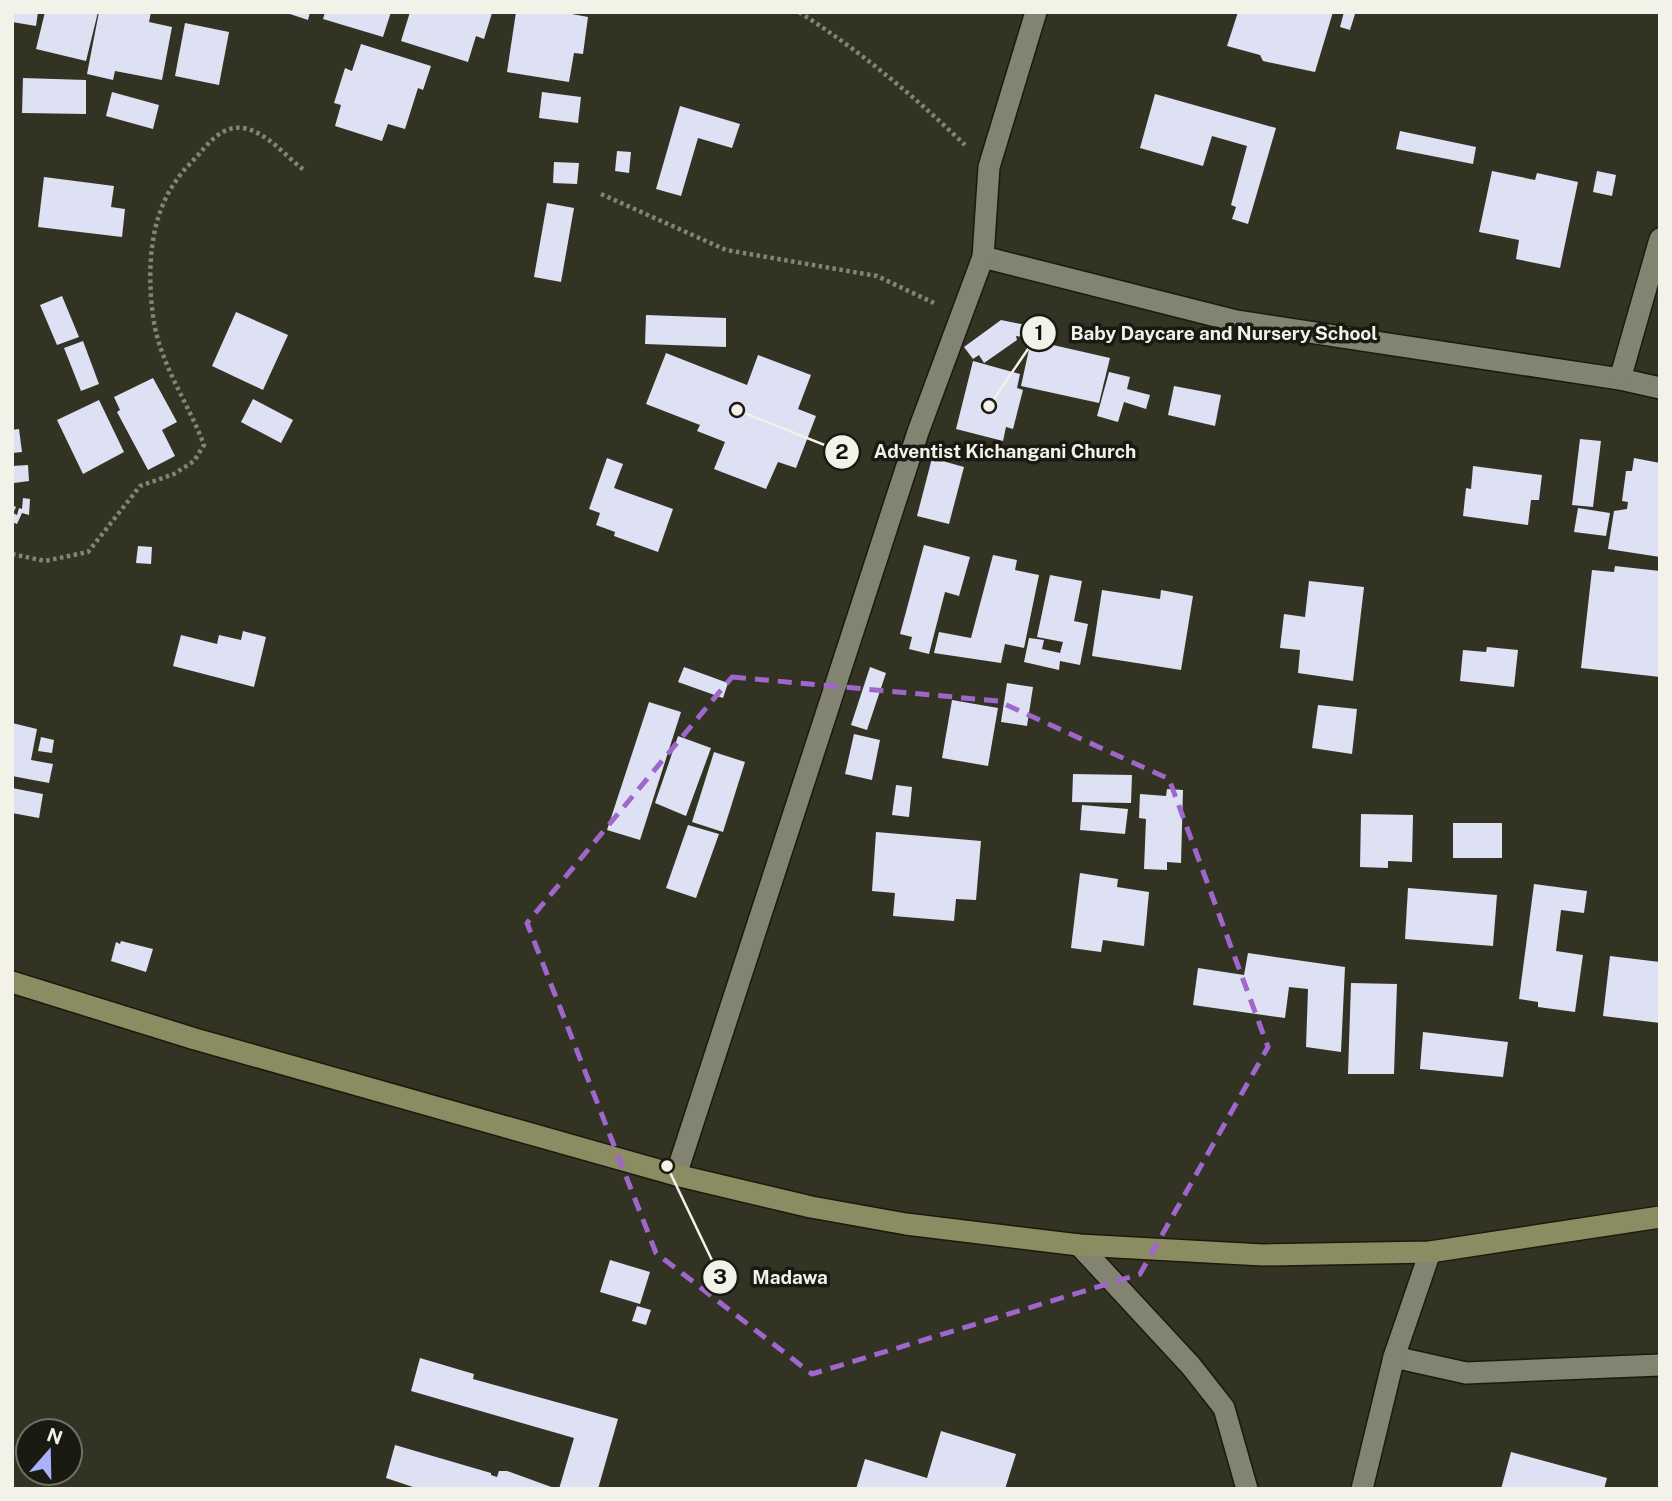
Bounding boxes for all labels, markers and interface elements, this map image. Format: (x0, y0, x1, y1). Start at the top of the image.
callout: Baby Daycare and Nursery School (1021, 313, 1392, 353)
text: 1 (1035, 320, 1044, 345)
text: Baby Daycare and Nursery School (1070, 322, 1378, 344)
callout: Adventist Kichangani Church (825, 432, 1150, 472)
text: 2 (835, 439, 849, 464)
text: Adventist Kichangani Church (874, 440, 1136, 462)
callout: Madawa (703, 1257, 841, 1297)
text: 3 (713, 1264, 727, 1289)
text: Madawa (752, 1266, 828, 1288)
north arrow (14, 1417, 84, 1487)
text: N (44, 1423, 66, 1449)

